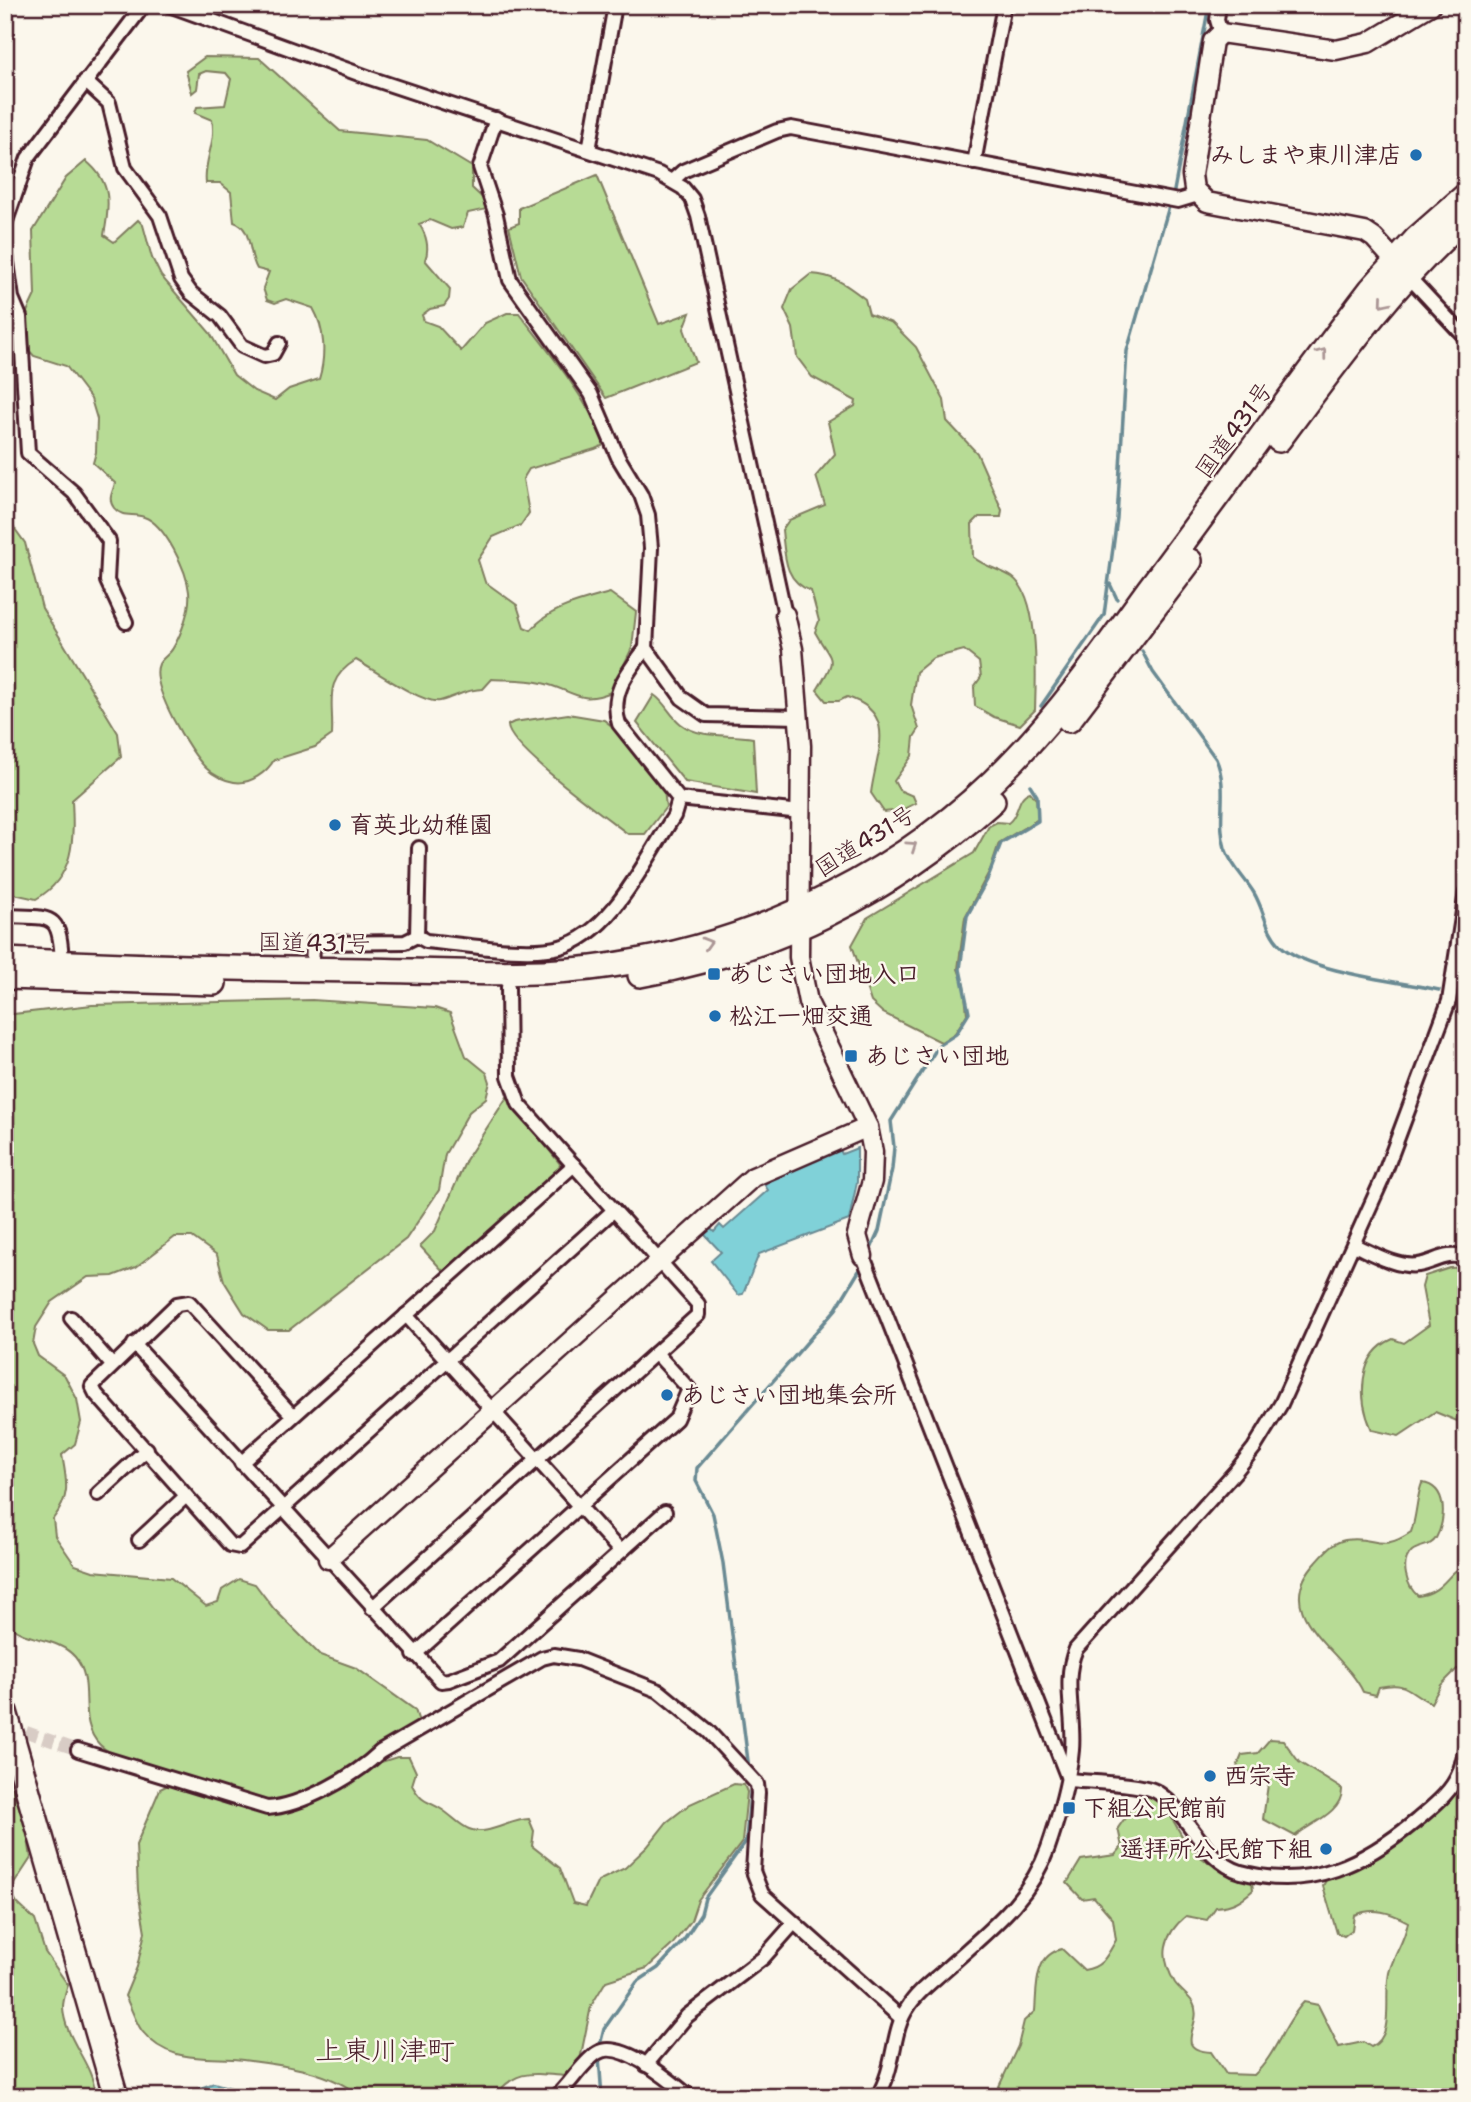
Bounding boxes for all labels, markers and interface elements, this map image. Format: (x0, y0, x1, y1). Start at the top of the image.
place label: みしまや東川津店 (1210, 139, 1402, 171)
marker: みしまや東川津店 (1408, 147, 1424, 163)
one-way arrow (1380, 294, 1392, 307)
one-way arrow (1313, 348, 1326, 361)
street label: 国道431号 (1188, 375, 1280, 485)
street label: 国道431号 (809, 798, 921, 884)
place label: 育英北幼稚園 (349, 809, 493, 841)
marker: 育英北幼稚園 (327, 817, 343, 833)
one-way arrow (904, 842, 917, 854)
street label: 国道431号 (257, 926, 371, 960)
one-way arrow (701, 937, 713, 951)
place label: あじさい団地入口 (728, 958, 920, 990)
marker: あじさい団地入口 (706, 966, 722, 982)
place label: 松江一畑交通 (729, 1000, 873, 1032)
marker: 松江一畑交通 (707, 1008, 723, 1024)
place label: あじさい団地 (865, 1040, 1009, 1072)
marker: あじさい団地 (843, 1048, 859, 1064)
place label: あじさい団地集会所 (681, 1379, 897, 1411)
marker: あじさい団地集会所 (659, 1387, 675, 1403)
place label: 西宗寺 (1224, 1760, 1296, 1792)
marker: 西宗寺 (1202, 1768, 1218, 1784)
place label: 下組公民館前 (1083, 1792, 1227, 1824)
marker: 下組公民館前 (1061, 1800, 1077, 1816)
place label: 遥拝所公民館下組 (1120, 1833, 1312, 1865)
marker: 遥拝所公民館下組 (1318, 1841, 1334, 1857)
district label: 上東川津町 (315, 2031, 455, 2069)

